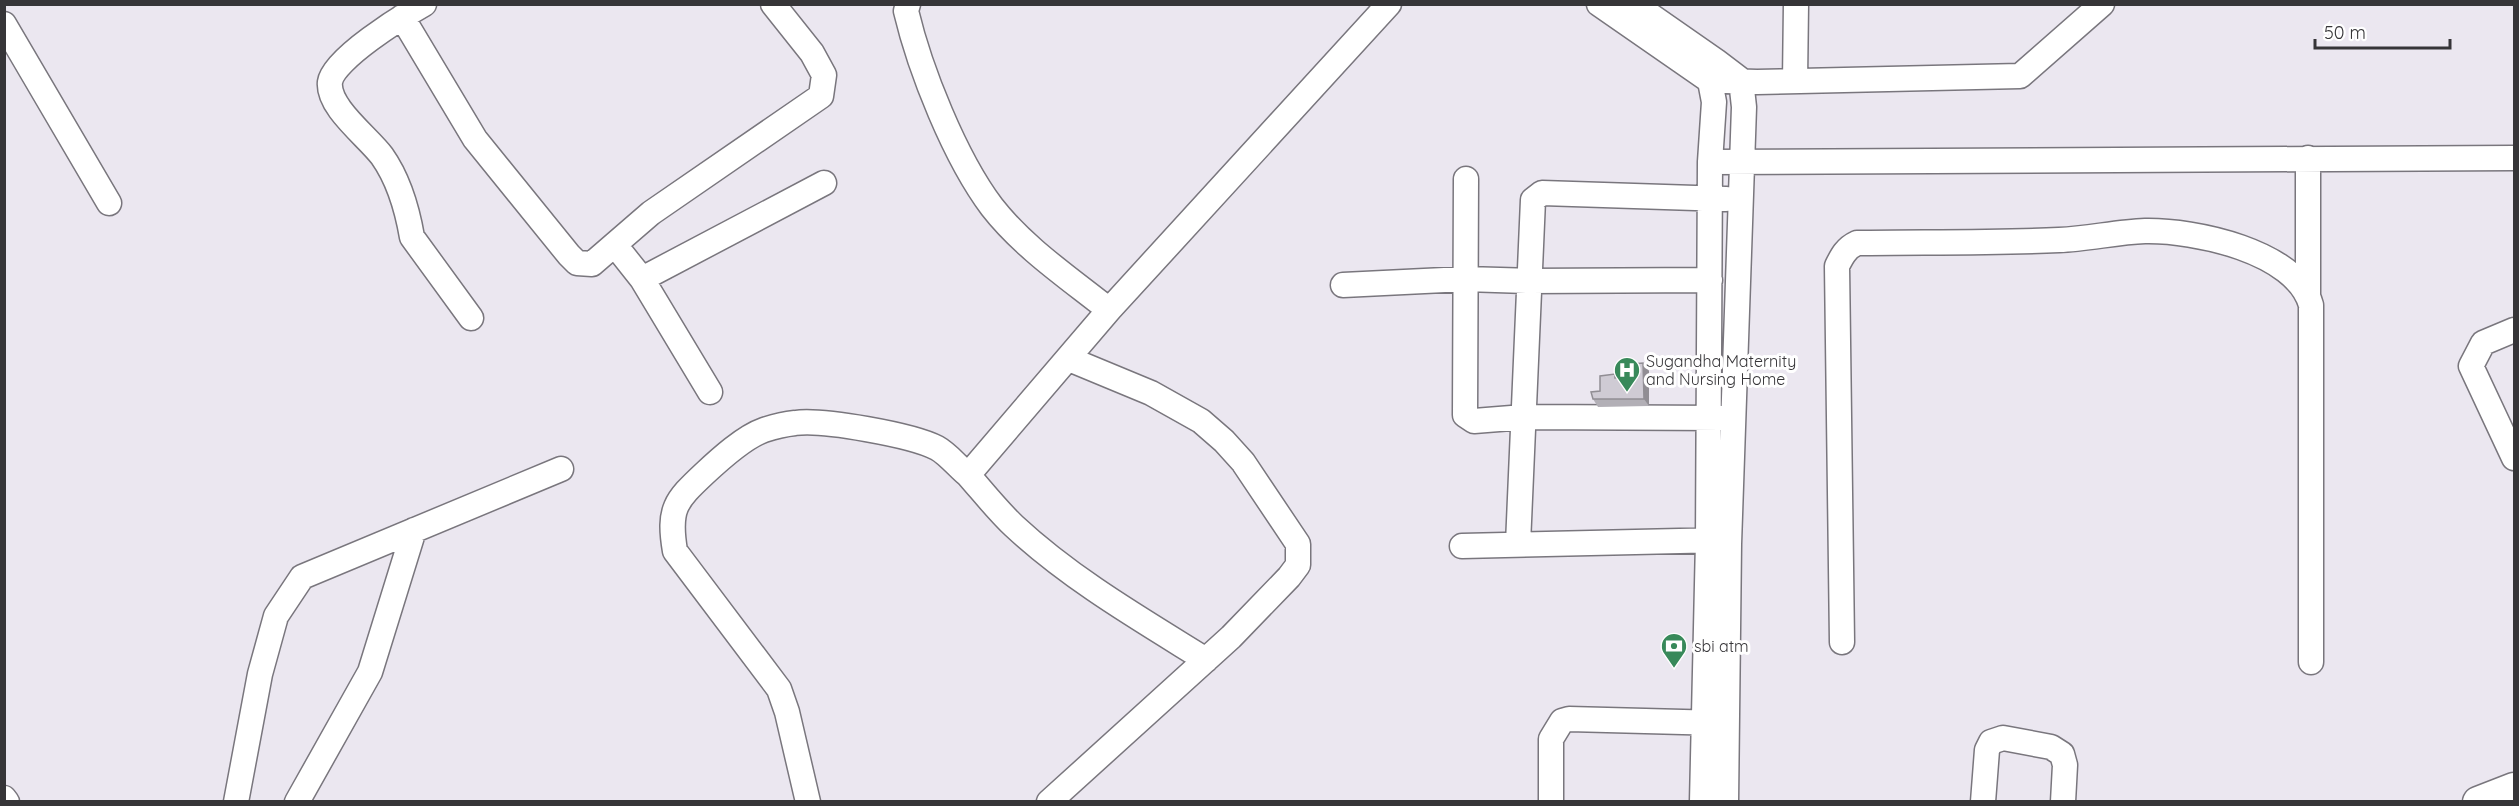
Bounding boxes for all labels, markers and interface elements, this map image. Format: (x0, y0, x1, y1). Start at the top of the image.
scale bar (2315, 12, 2450, 50)
text: 50 m (2324, 21, 2366, 44)
place label: Sugandha Maternity and Nursing Home (1646, 351, 1796, 389)
hospital icon: Sugandha Maternity and Nursing Home (1612, 355, 1642, 393)
bank icon: sbi atm (1659, 631, 1689, 669)
place label: sbi atm (1694, 636, 1749, 656)

